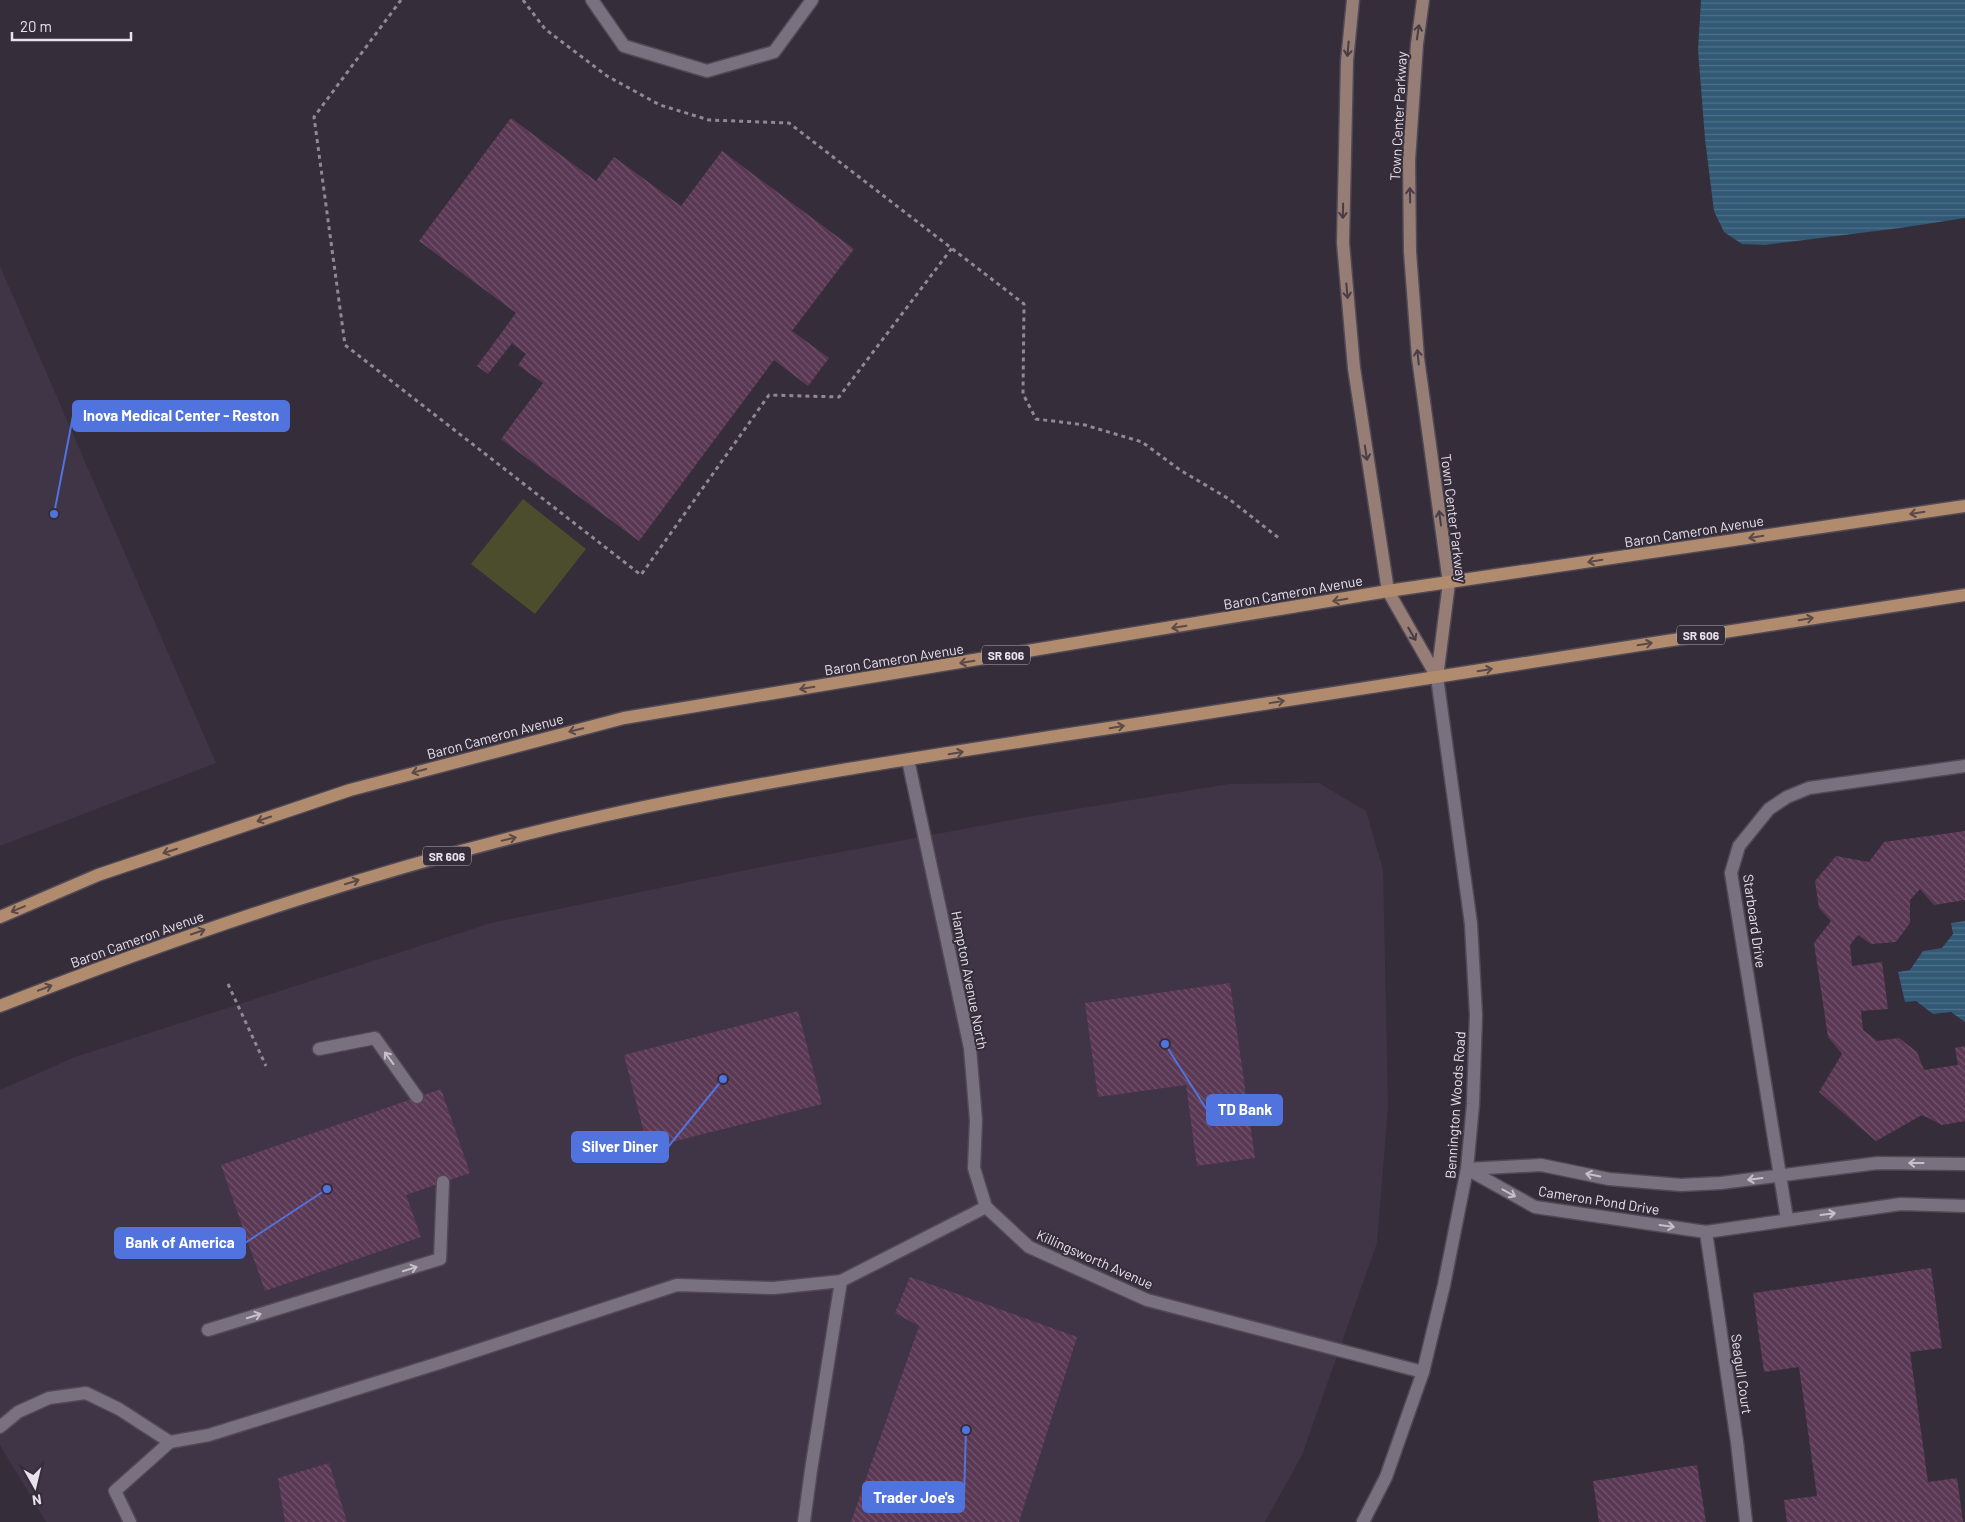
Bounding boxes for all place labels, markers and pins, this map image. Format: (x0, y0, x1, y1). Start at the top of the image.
callout: Inova Medical Center - Reston (73, 401, 289, 431)
callout: TD Bank (1207, 1095, 1282, 1125)
callout: Silver Diner (572, 1132, 668, 1162)
callout: Bank of America (115, 1228, 245, 1258)
callout: Trader Joe's (863, 1482, 964, 1512)

